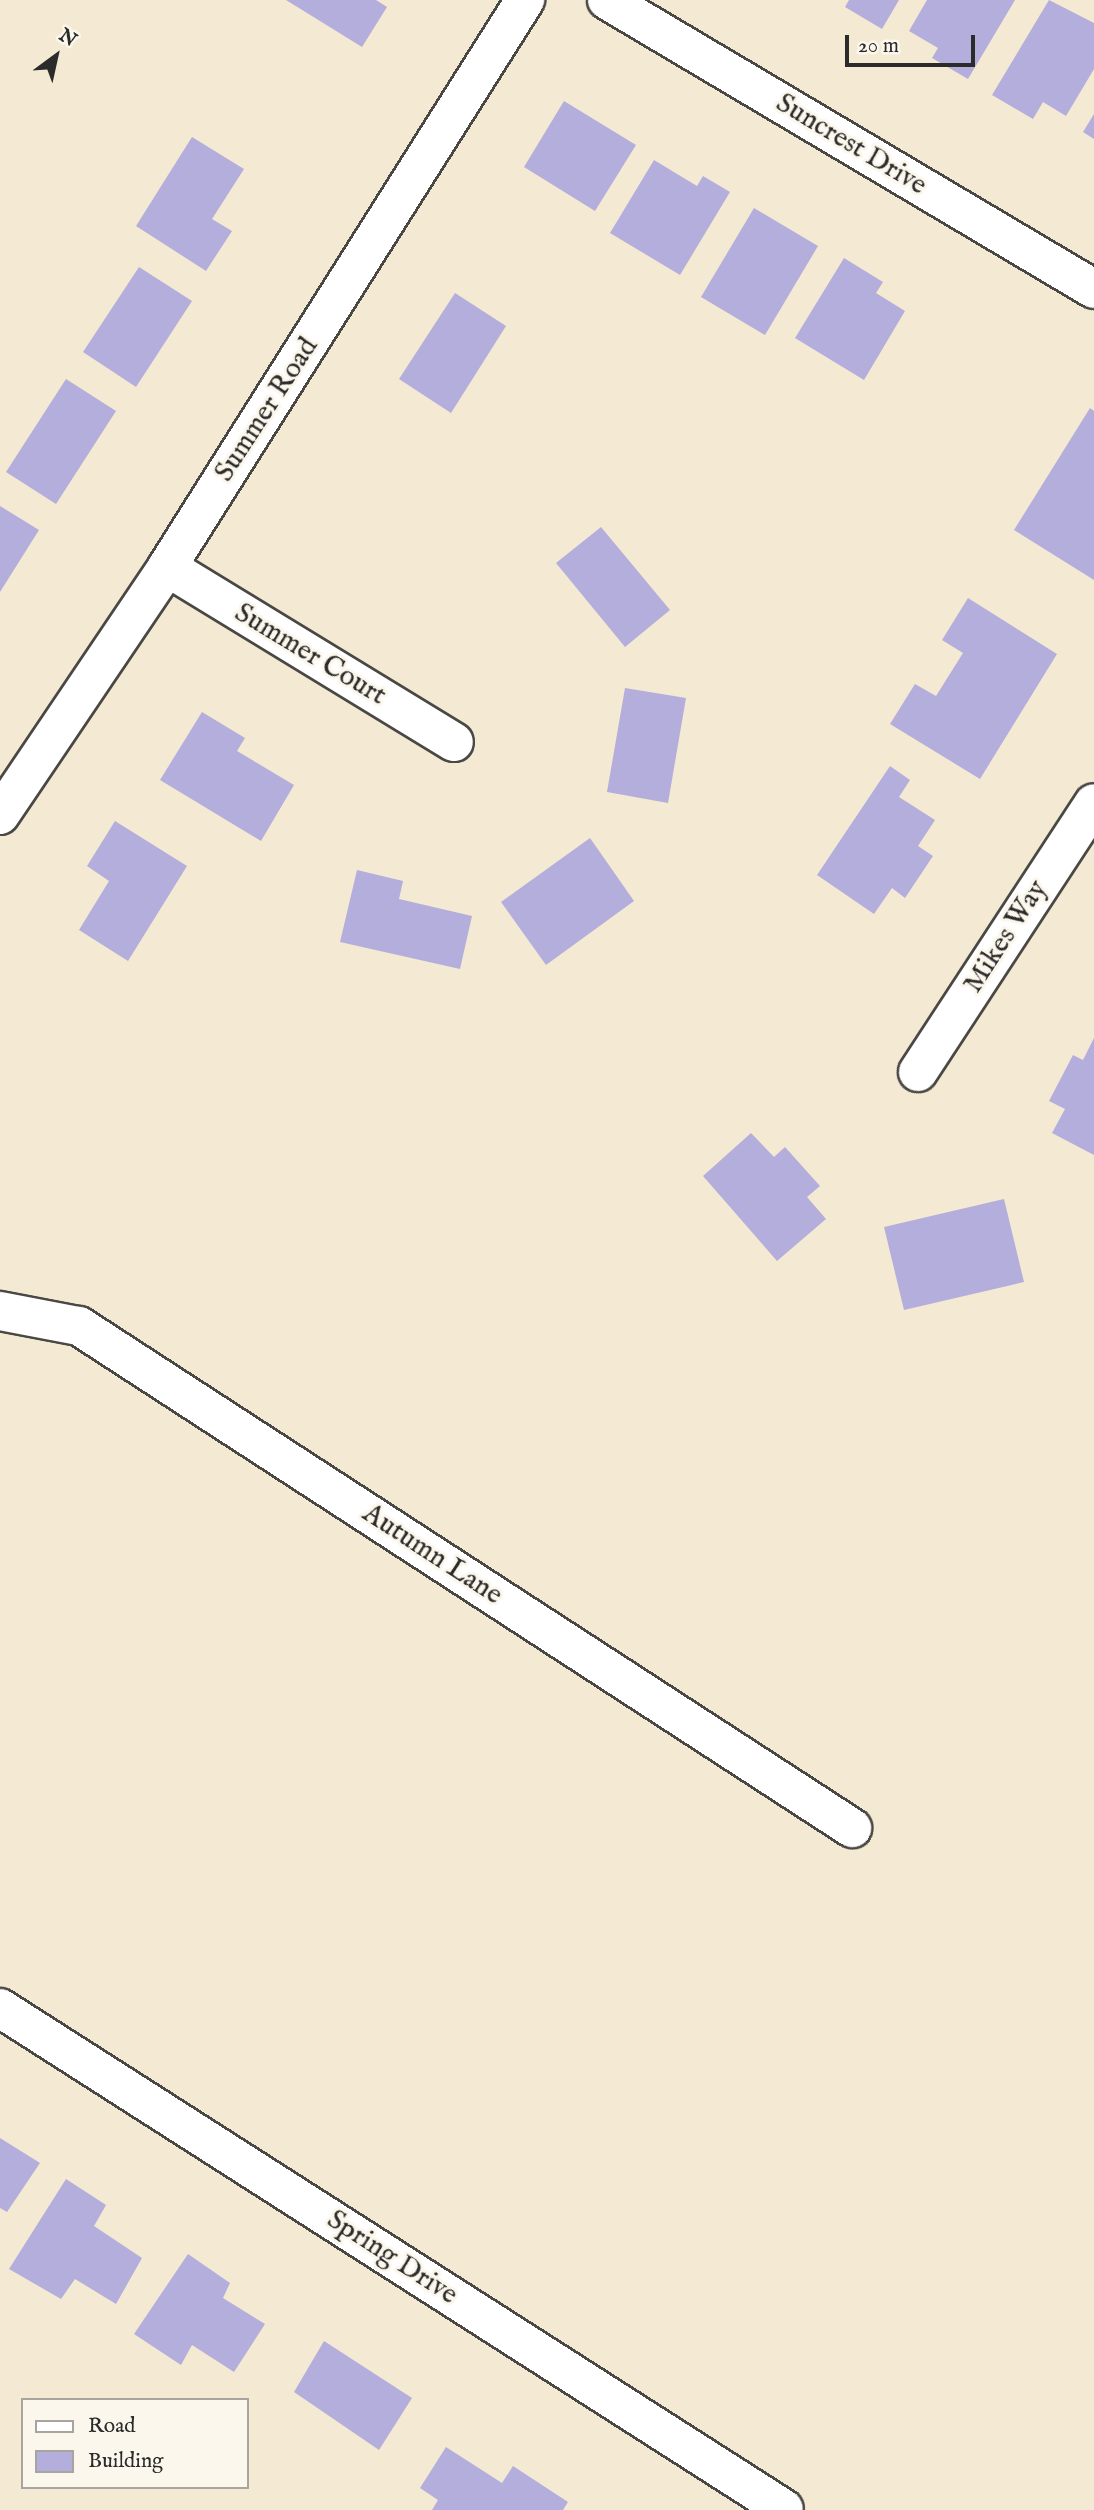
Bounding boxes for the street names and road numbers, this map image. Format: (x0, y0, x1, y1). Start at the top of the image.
street label: Suncrest Drive (770, 87, 932, 203)
street label: Summer Road (208, 332, 326, 488)
street label: Summer Court (228, 597, 392, 713)
street label: Mikes Way (957, 874, 1055, 1000)
street label: Autumn Lane (356, 1497, 508, 1613)
street label: Spring Drive (321, 2203, 463, 2313)

